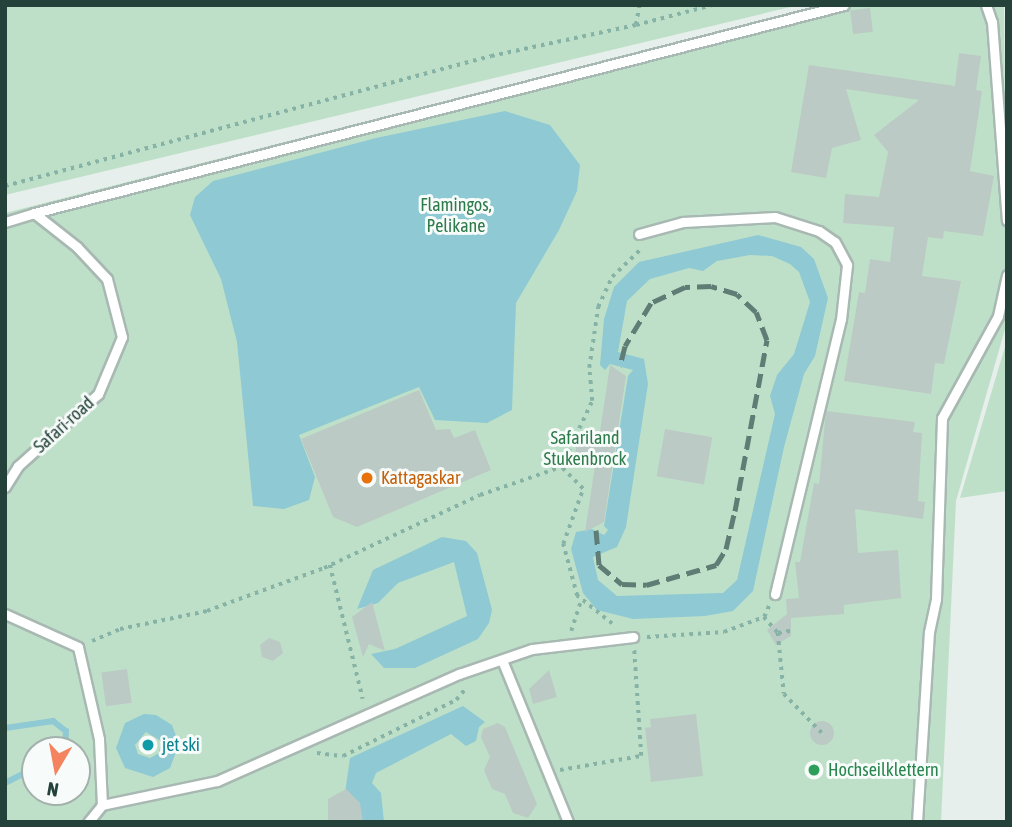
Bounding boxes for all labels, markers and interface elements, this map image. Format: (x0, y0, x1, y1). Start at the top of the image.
park label: Flamingos, Pelikane (420, 195, 492, 238)
street label: Safari-road (29, 392, 99, 458)
park label: Safariland Stukenbrock (544, 428, 626, 471)
place label: Kattagaskar (381, 467, 460, 489)
marker: Kattagaskar (359, 470, 375, 486)
place label: jet ski (162, 734, 200, 756)
north arrow (21, 736, 91, 806)
marker: jet ski (140, 737, 156, 753)
place label: Hochseilklettern (828, 759, 939, 781)
marker: Hochseilklettern (806, 762, 822, 778)
text: N (45, 778, 60, 802)

